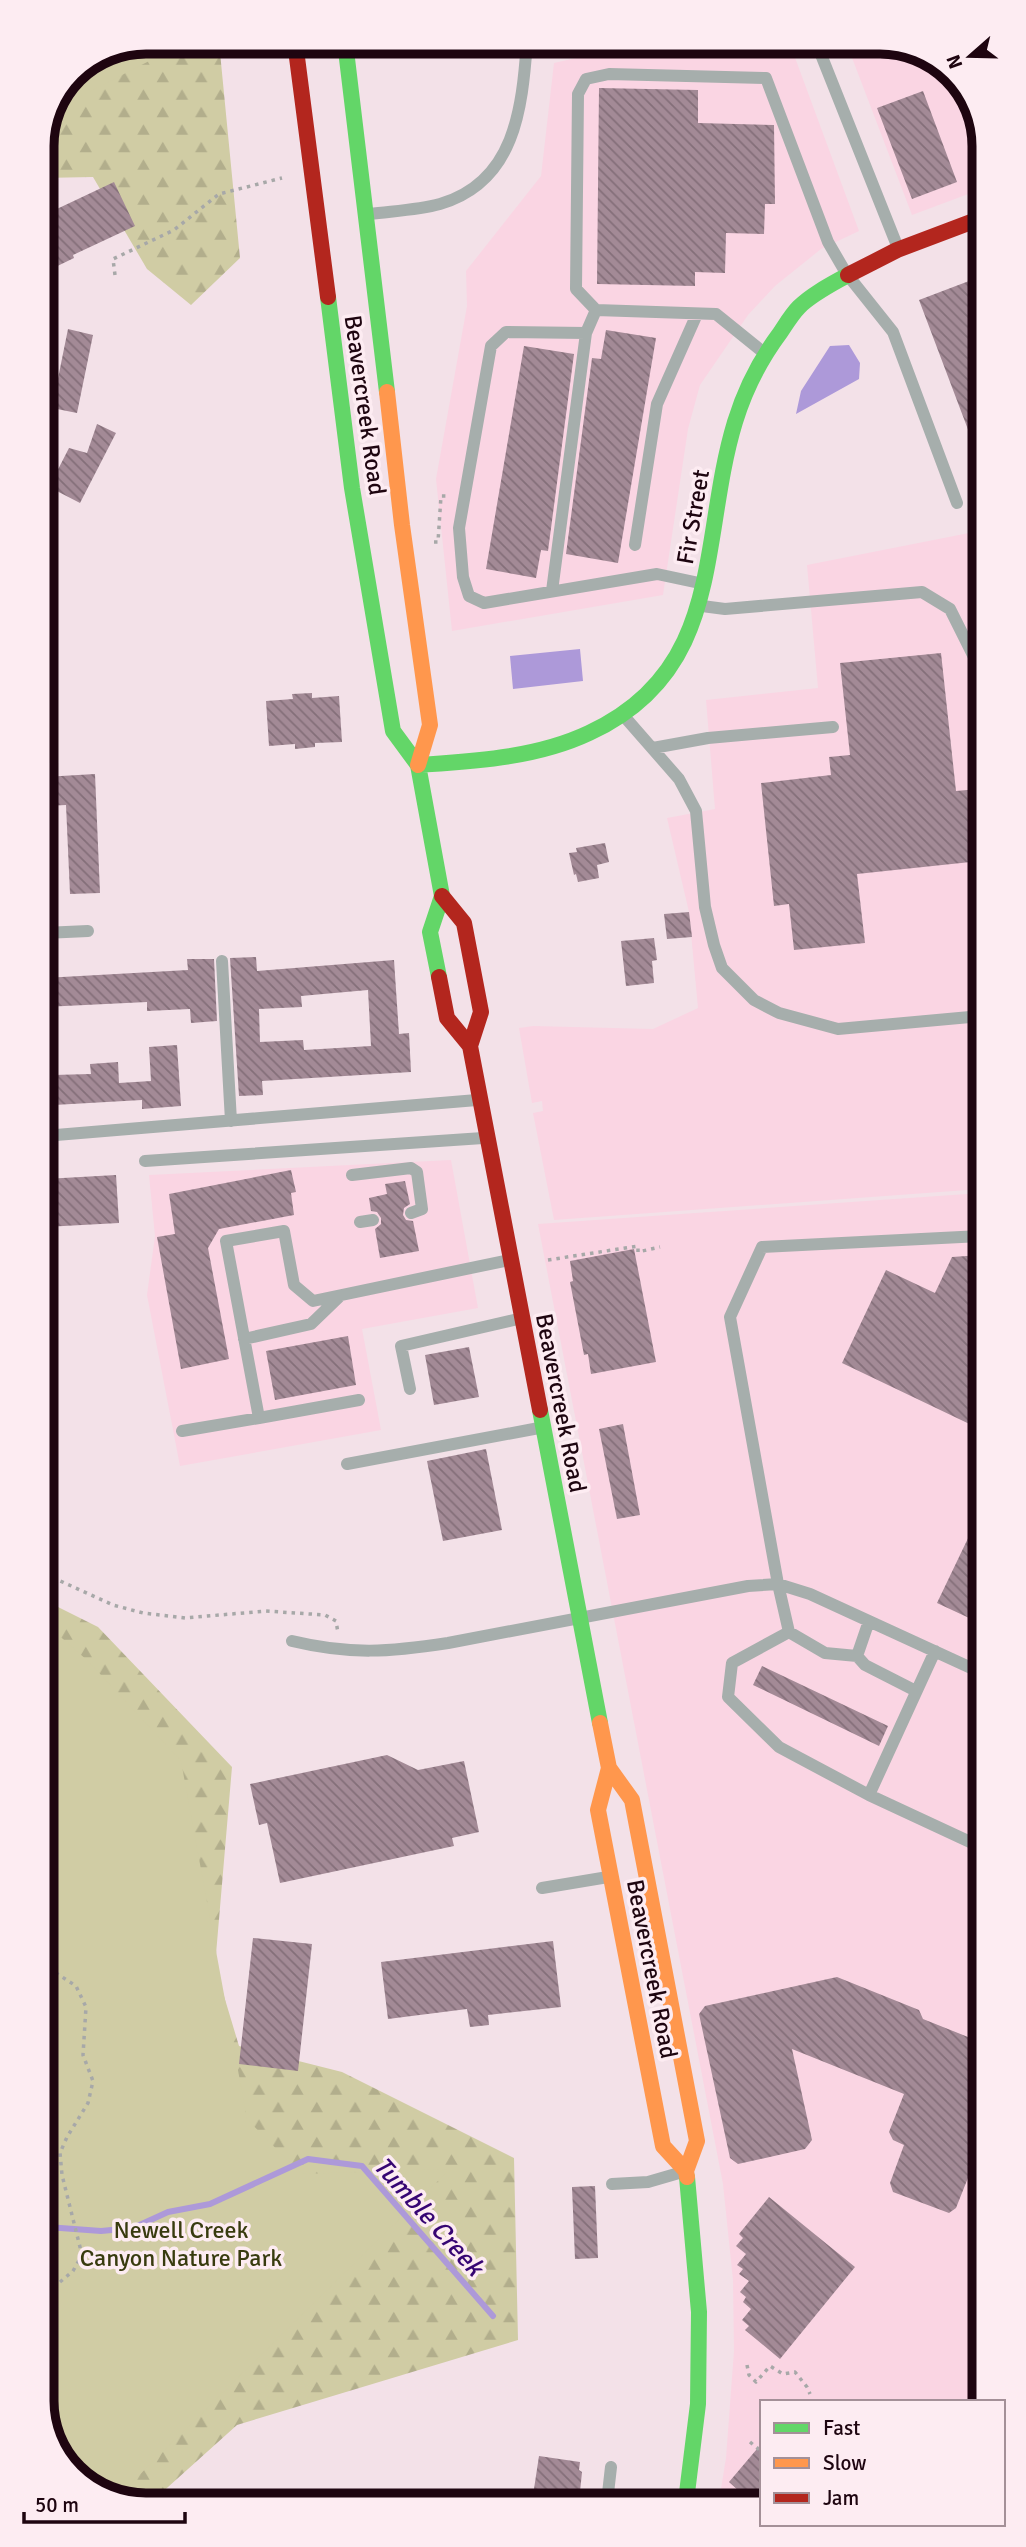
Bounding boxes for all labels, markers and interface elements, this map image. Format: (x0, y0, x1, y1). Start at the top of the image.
north arrow (935, 21, 1005, 91)
text: N (941, 51, 969, 72)
street label: Beavercreek Road (338, 313, 392, 497)
street label: Fir Street (670, 467, 716, 567)
street label: Beavercreek Road (529, 1311, 593, 1495)
street label: Beavercreek Road (620, 1877, 684, 2061)
water label: Tumble Creek (366, 2150, 491, 2284)
park label: Newell Creek Canyon Nature Park (80, 2215, 282, 2273)
legend (760, 2400, 1005, 2526)
text: Fast (823, 2415, 860, 2441)
text: Slow (823, 2450, 867, 2476)
scale bar (24, 2480, 186, 2524)
text: Jam (823, 2485, 859, 2511)
text: 50 m (35, 2492, 79, 2518)

